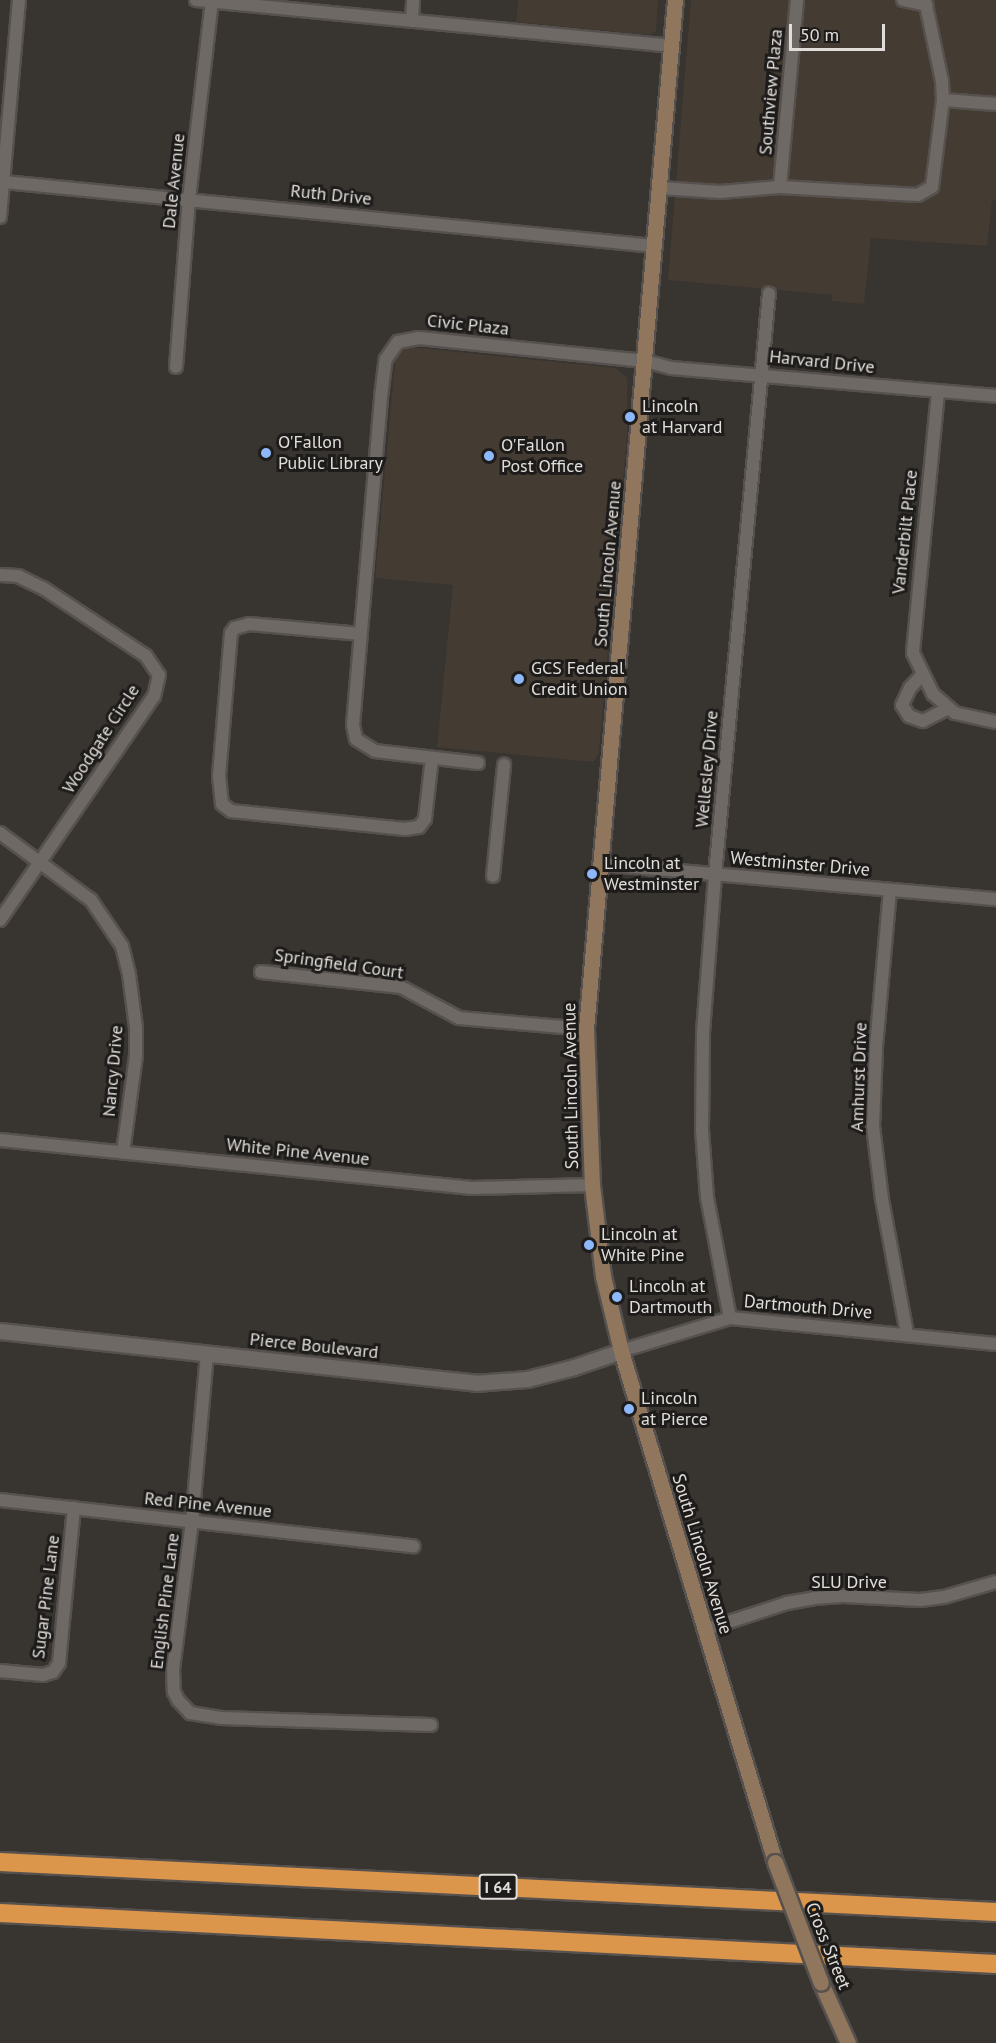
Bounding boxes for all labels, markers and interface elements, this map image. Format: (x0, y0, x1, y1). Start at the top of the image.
scale bar (792, 12, 888, 50)
text: 50 m (800, 23, 839, 46)
street label: Southview Plaza (755, 28, 787, 156)
street label: Dale Avenue (158, 132, 190, 230)
street label: Ruth Drive (289, 180, 373, 210)
street label: Civic Plaza (426, 310, 510, 340)
street label: Harvard Drive (768, 346, 876, 378)
place label: Lincoln at Harvard (642, 396, 722, 438)
marker: Lincoln at Harvard (623, 410, 637, 424)
place label: O'Fallon Public Library (278, 432, 383, 474)
place label: O'Fallon Post Office (501, 435, 583, 478)
marker: O'Fallon Public Library (259, 446, 273, 460)
marker: O'Fallon Post Office (482, 449, 496, 463)
street label: Vanderbilt Place (888, 469, 922, 595)
street label: South Lincoln Avenue (590, 480, 626, 648)
place label: GCS Federal Credit Union (531, 658, 628, 700)
marker: GCS Federal Credit Union (512, 672, 526, 686)
street label: Woodgate Circle (58, 681, 144, 797)
street label: Wellesley Drive (691, 709, 723, 829)
street label: Westminster Drive (729, 847, 871, 881)
place label: Lincoln at Westminster (604, 853, 699, 896)
marker: Lincoln at Westminster (585, 867, 599, 881)
street label: Springfield Court (273, 944, 405, 984)
street label: South Lincoln Avenue (559, 1002, 583, 1170)
street label: Amhurst Drive (846, 1022, 872, 1132)
street label: Nancy Drive (98, 1024, 128, 1118)
street label: White Pine Avenue (225, 1134, 371, 1170)
place label: Lincoln at White Pine (601, 1224, 684, 1266)
marker: Lincoln at White Pine (582, 1238, 596, 1252)
place label: Lincoln at Dartmouth (629, 1276, 712, 1318)
marker: Lincoln at Dartmouth (610, 1290, 624, 1304)
street label: Dartmouth Drive (743, 1291, 873, 1323)
street label: Pierce Boulevard (249, 1329, 379, 1363)
place label: Lincoln at Pierce (641, 1388, 708, 1430)
marker: Lincoln at Pierce (622, 1402, 636, 1416)
street label: South Lincoln Avenue (667, 1471, 737, 1637)
street label: Red Pine Avenue (143, 1488, 273, 1522)
street label: English Pine Lane (146, 1532, 184, 1670)
street label: Sugar Pine Lane (28, 1534, 64, 1660)
street label: SLU Drive (811, 1571, 887, 1593)
road number: I 64 (478, 1874, 518, 1900)
street label: Cross Street (801, 1899, 855, 1993)

